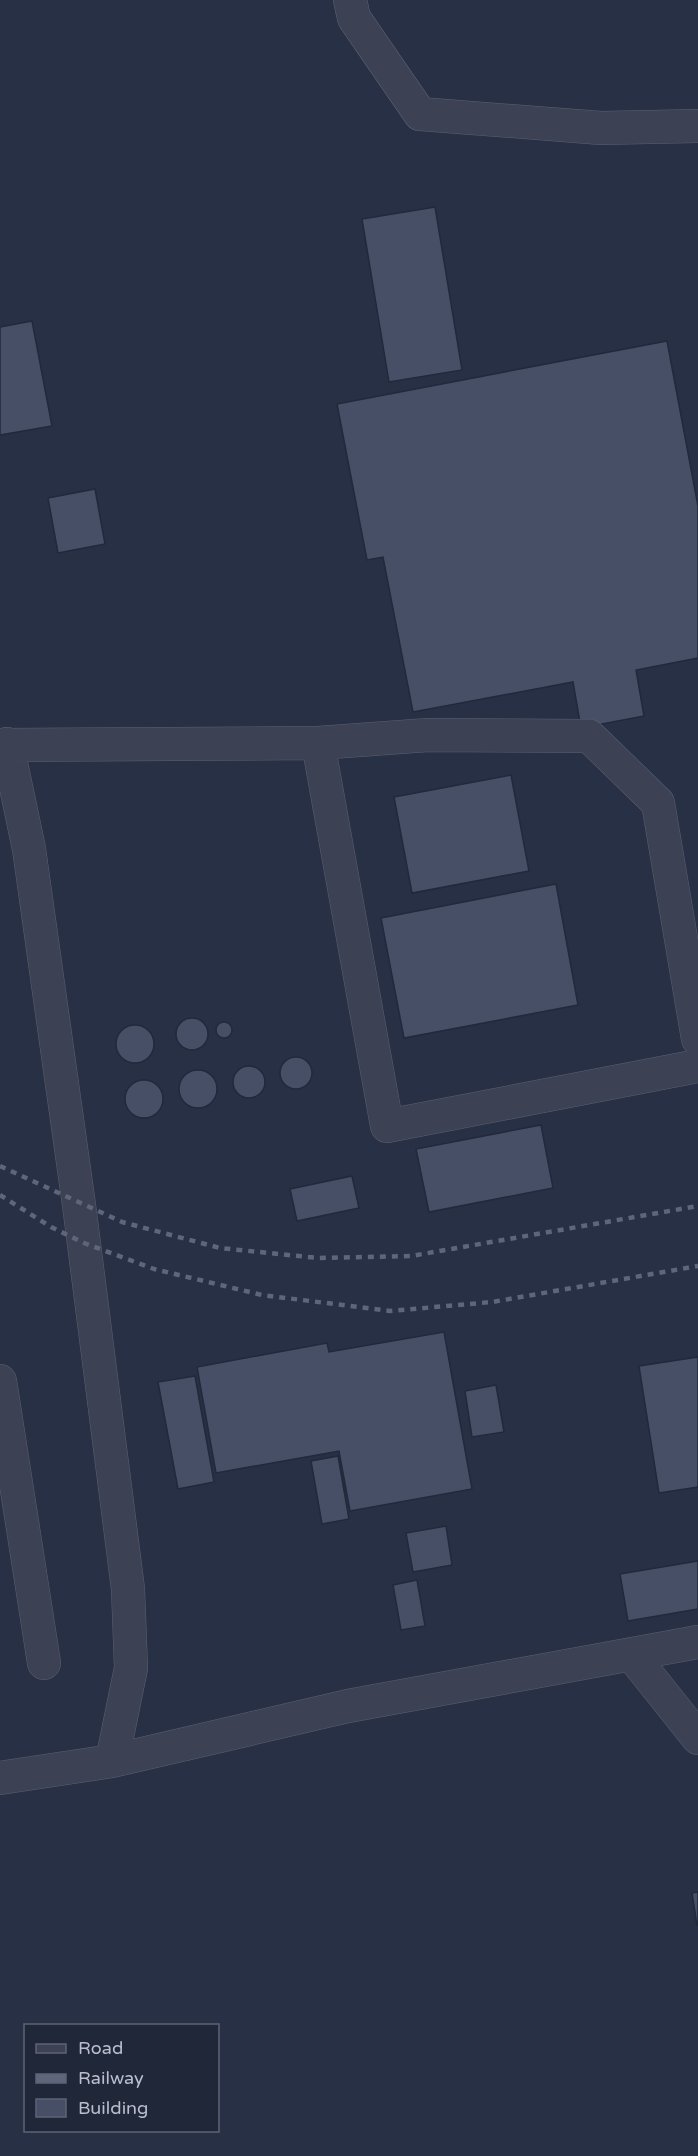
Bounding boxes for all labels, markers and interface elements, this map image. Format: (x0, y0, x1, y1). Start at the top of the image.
legend (24, 2024, 219, 2132)
text: Road (78, 2037, 123, 2059)
text: Railway (78, 2067, 144, 2089)
text: Building (78, 2097, 148, 2119)

